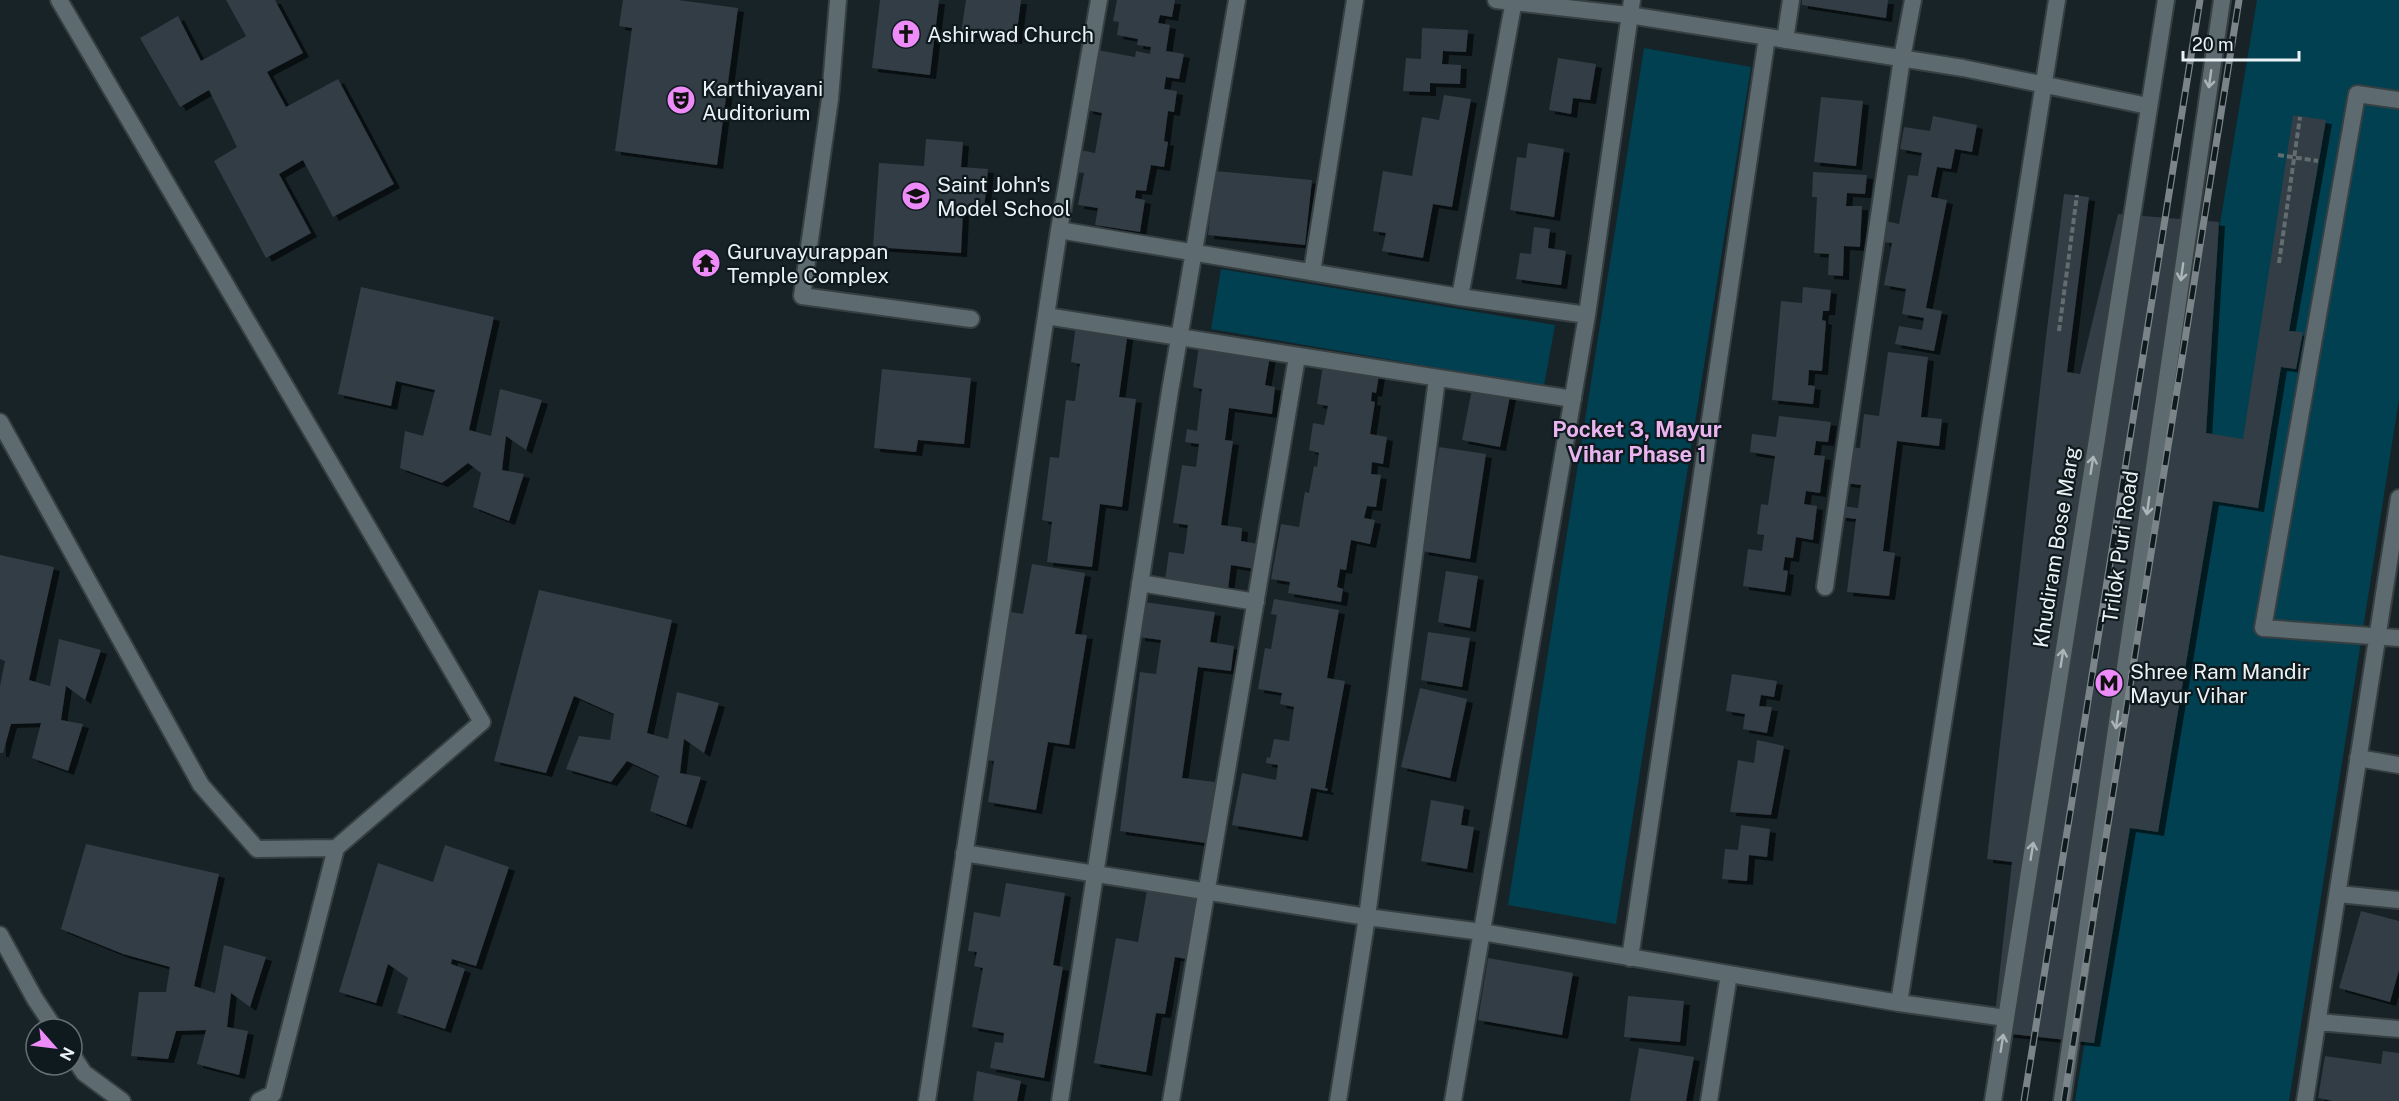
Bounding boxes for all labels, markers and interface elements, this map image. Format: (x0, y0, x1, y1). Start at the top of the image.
church icon: Ashirwad Church (890, 18, 922, 50)
place label: Ashirwad Church (927, 22, 1094, 47)
scale bar (2183, 24, 2298, 62)
text: 20 m (2192, 34, 2234, 55)
one-way arrow (2205, 68, 2216, 88)
place label: Karthiyayani Auditorium (702, 76, 823, 125)
theatre icon: Karthiyayani Auditorium (665, 84, 697, 116)
place label: Saint John's Model School (937, 172, 1071, 221)
school or university icon: Saint John's Model School (900, 180, 932, 212)
place label: Guruvayurappan Temple Complex (727, 239, 889, 288)
temple icon: Guruvayurappan Temple Complex (690, 247, 722, 279)
one-way arrow (2177, 261, 2188, 281)
district label: Pocket 3, Mayur Vihar Phase 1 (1552, 416, 1722, 467)
street label: Khudiram Bose Marg (2028, 444, 2084, 650)
one-way arrow (2086, 456, 2097, 476)
street label: Trilok Puri Road (2097, 469, 2143, 625)
one-way arrow (2143, 496, 2154, 516)
one-way arrow (2056, 649, 2067, 668)
place label: Shree Ram Mandir Mayur Vihar (2130, 659, 2310, 708)
metro station icon: Shree Ram Mandir Mayur Vihar (2093, 667, 2125, 699)
one-way arrow (2112, 710, 2123, 729)
one-way arrow (2027, 841, 2038, 861)
north arrow (24, 1017, 84, 1077)
one-way arrow (1996, 1034, 2007, 1054)
text: N (55, 1044, 78, 1064)

